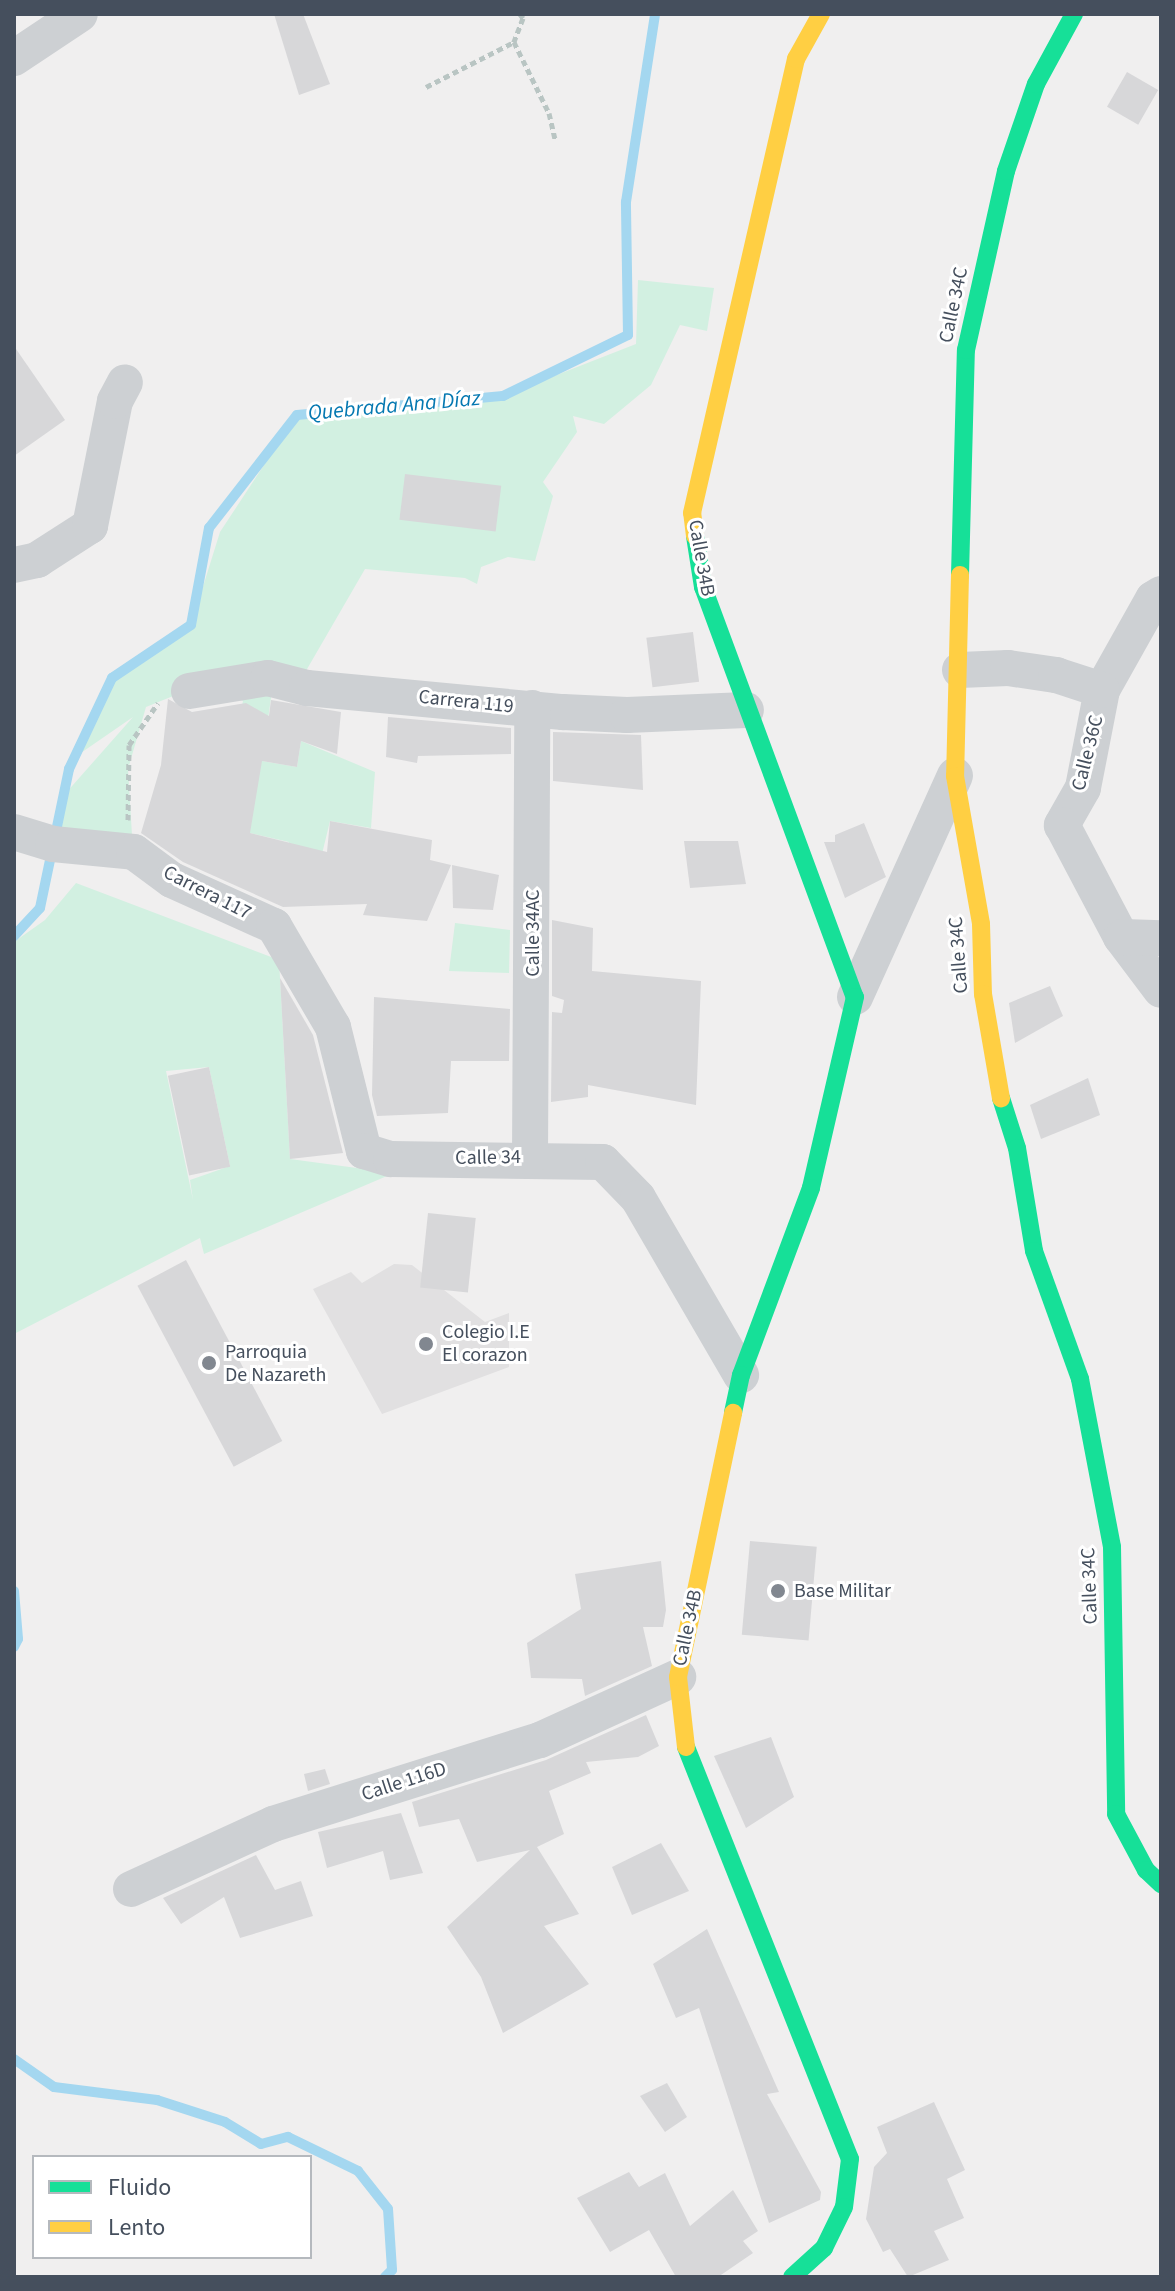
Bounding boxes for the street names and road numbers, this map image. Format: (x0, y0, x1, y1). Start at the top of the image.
street label: Calle 34C (934, 265, 974, 345)
street label: Calle 34B (682, 518, 720, 598)
street label: Carrera 119 (417, 685, 515, 719)
street label: Calle 36C (1067, 713, 1109, 793)
street label: Carrera 117 (159, 861, 255, 925)
street label: Calle 34AC (521, 889, 545, 977)
street label: Calle 34C (944, 916, 974, 994)
street label: Calle 34 (455, 1145, 521, 1171)
street label: Calle 34C (1077, 1547, 1103, 1625)
street label: Calle 34B (668, 1588, 708, 1668)
street label: Calle 116D (359, 1757, 449, 1807)

